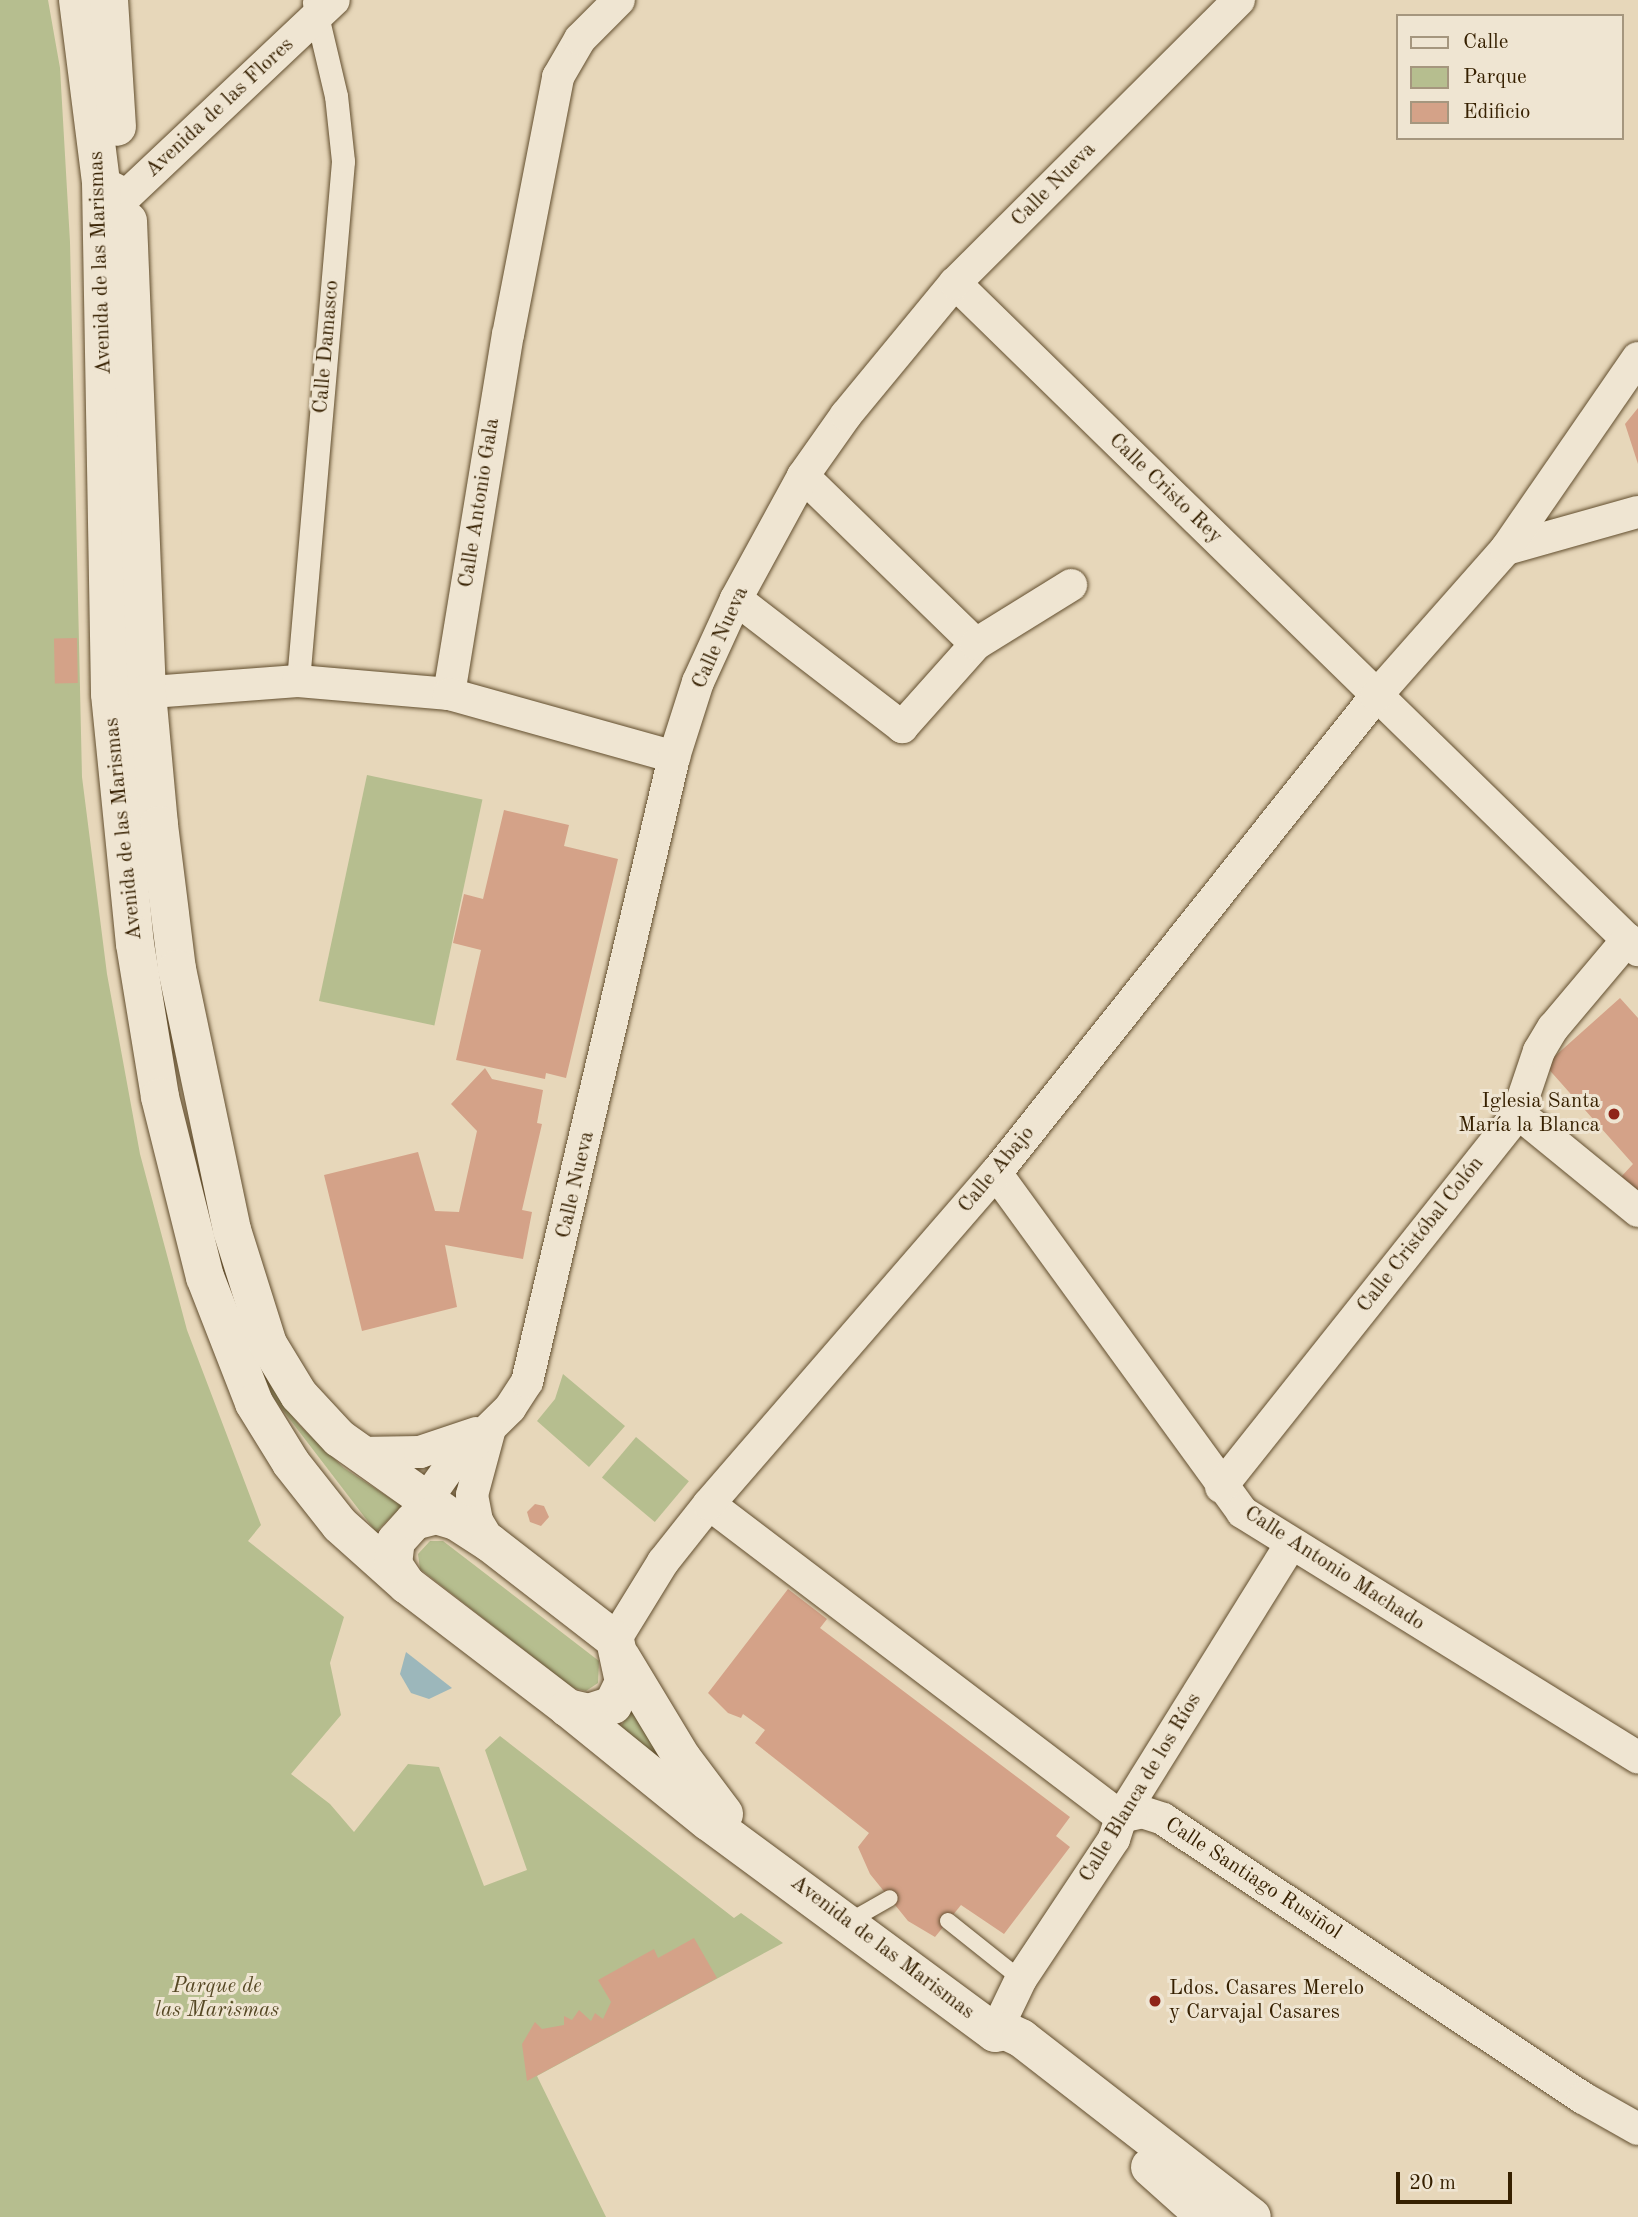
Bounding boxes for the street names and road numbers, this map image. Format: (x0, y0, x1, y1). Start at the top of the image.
street label: Avenida de las Flores (140, 33, 300, 183)
street label: Calle Nueva (1006, 137, 1102, 233)
street label: Avenida de las Marismas (85, 151, 117, 375)
street label: Calle Damasco (309, 279, 345, 415)
street label: Calle Antonio Gala (454, 416, 506, 590)
street label: Calle Cristo Rey (1103, 428, 1227, 550)
street label: Calle Nueva (687, 583, 755, 693)
street label: Avenida de las Marismas (100, 716, 148, 942)
street label: Calle Abajo (953, 1121, 1041, 1219)
street label: Calle Nueva (551, 1129, 601, 1241)
street label: Calle Cristóbal Colón (1352, 1152, 1490, 1318)
street label: Calle Antonio Machado (1239, 1501, 1429, 1637)
street label: Calle Blanca de los Ríos (1074, 1689, 1208, 1887)
street label: Calle Santiago Rusiñol (1160, 1812, 1346, 1946)
street label: Avenida de las Marismas (785, 1871, 979, 2025)

